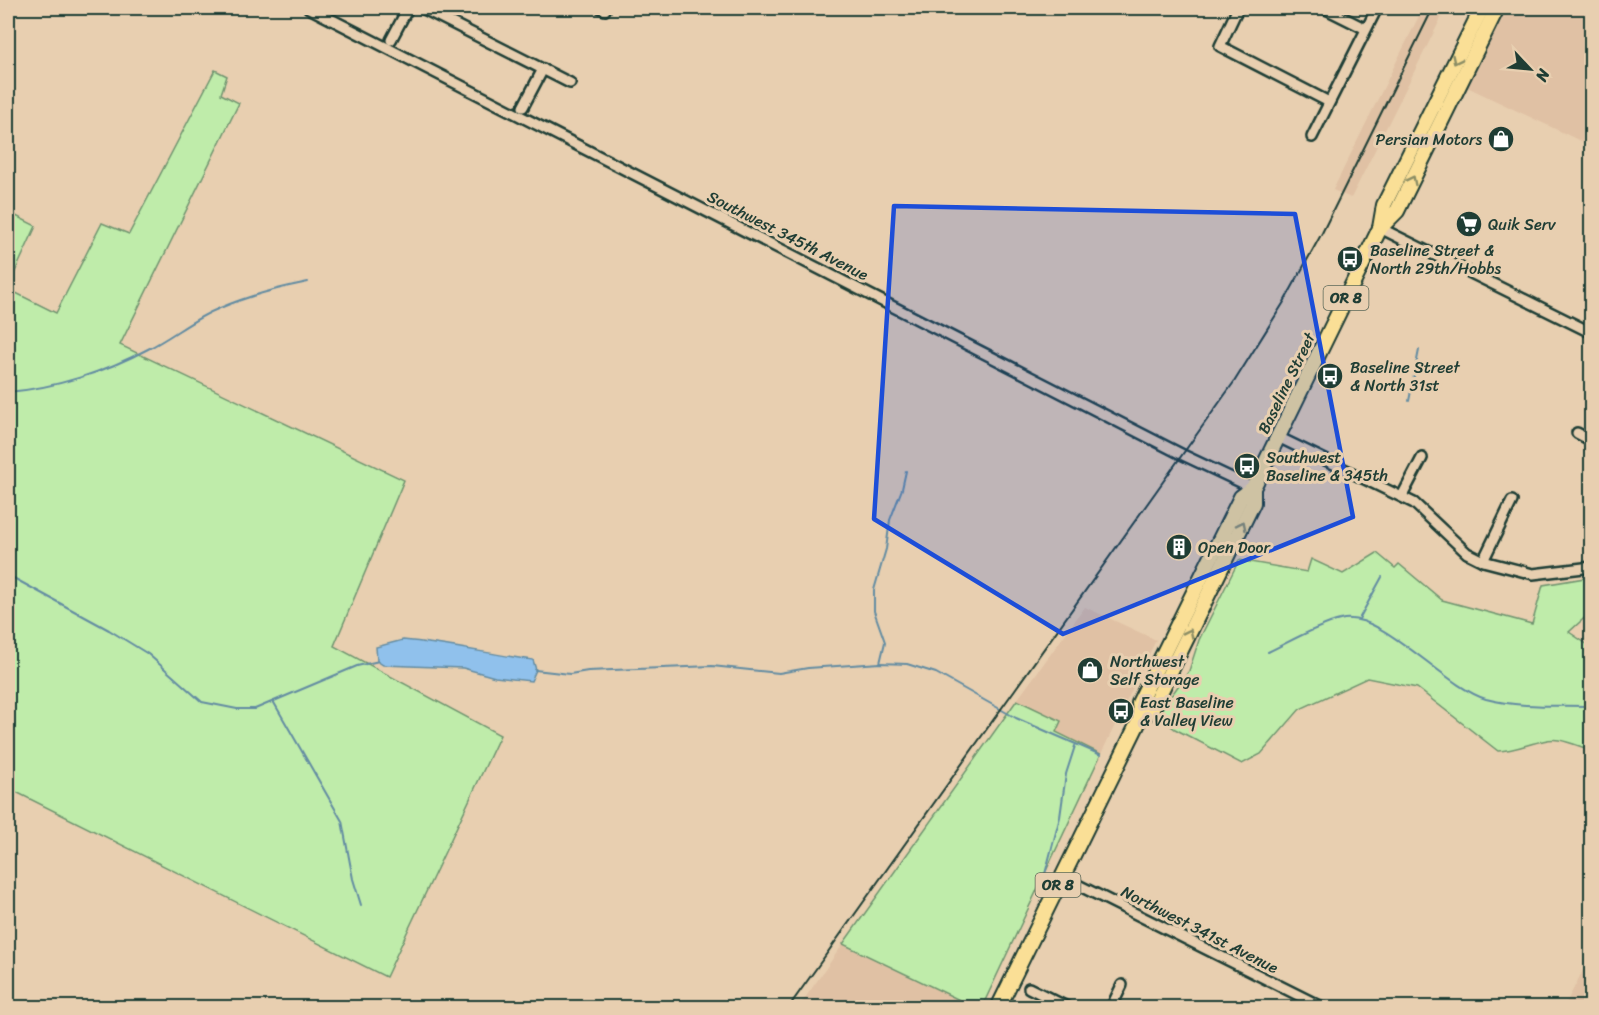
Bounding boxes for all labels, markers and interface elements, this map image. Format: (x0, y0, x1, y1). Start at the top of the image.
north arrow (1500, 39, 1560, 99)
one-way arrow (1452, 54, 1464, 65)
text: N (1527, 63, 1559, 88)
shop icon: Persian Motors (1486, 124, 1516, 154)
place label: Persian Motors (1375, 125, 1482, 154)
one-way arrow (1405, 175, 1417, 186)
street label: Southwest 345th Avenue (702, 182, 874, 289)
supermarket icon: Quik Serv (1454, 209, 1484, 239)
place label: Quik Serv (1488, 210, 1556, 239)
place label: Baseline Street & North 29th/Hobbs (1370, 236, 1501, 283)
bus stop icon: Baseline Street & North 29th/Hobbs (1335, 244, 1365, 274)
road number: OR 8 (1324, 286, 1368, 310)
street label: Baseline Street (1249, 327, 1324, 439)
place label: Baseline Street & North 31st (1350, 353, 1460, 400)
bus stop icon: Baseline Street & North 31st (1315, 361, 1345, 391)
place label: Southwest Baseline & 345th (1266, 443, 1388, 490)
bus stop icon: Southwest Baseline & 345th (1232, 451, 1262, 481)
one-way arrow (1235, 520, 1247, 531)
building icon: Open Door (1164, 532, 1194, 562)
place label: Open Door (1198, 533, 1271, 562)
one-way arrow (1182, 628, 1194, 639)
place label: Northwest Self Storage (1110, 647, 1199, 694)
shop icon: Northwest Self Storage (1075, 655, 1105, 685)
place label: East Baseline & Valley View (1140, 688, 1234, 735)
bus stop icon: East Baseline & Valley View (1106, 696, 1136, 726)
road number: OR 8 (1036, 873, 1080, 897)
street label: Northwest 341st Avenue (1116, 877, 1284, 982)

